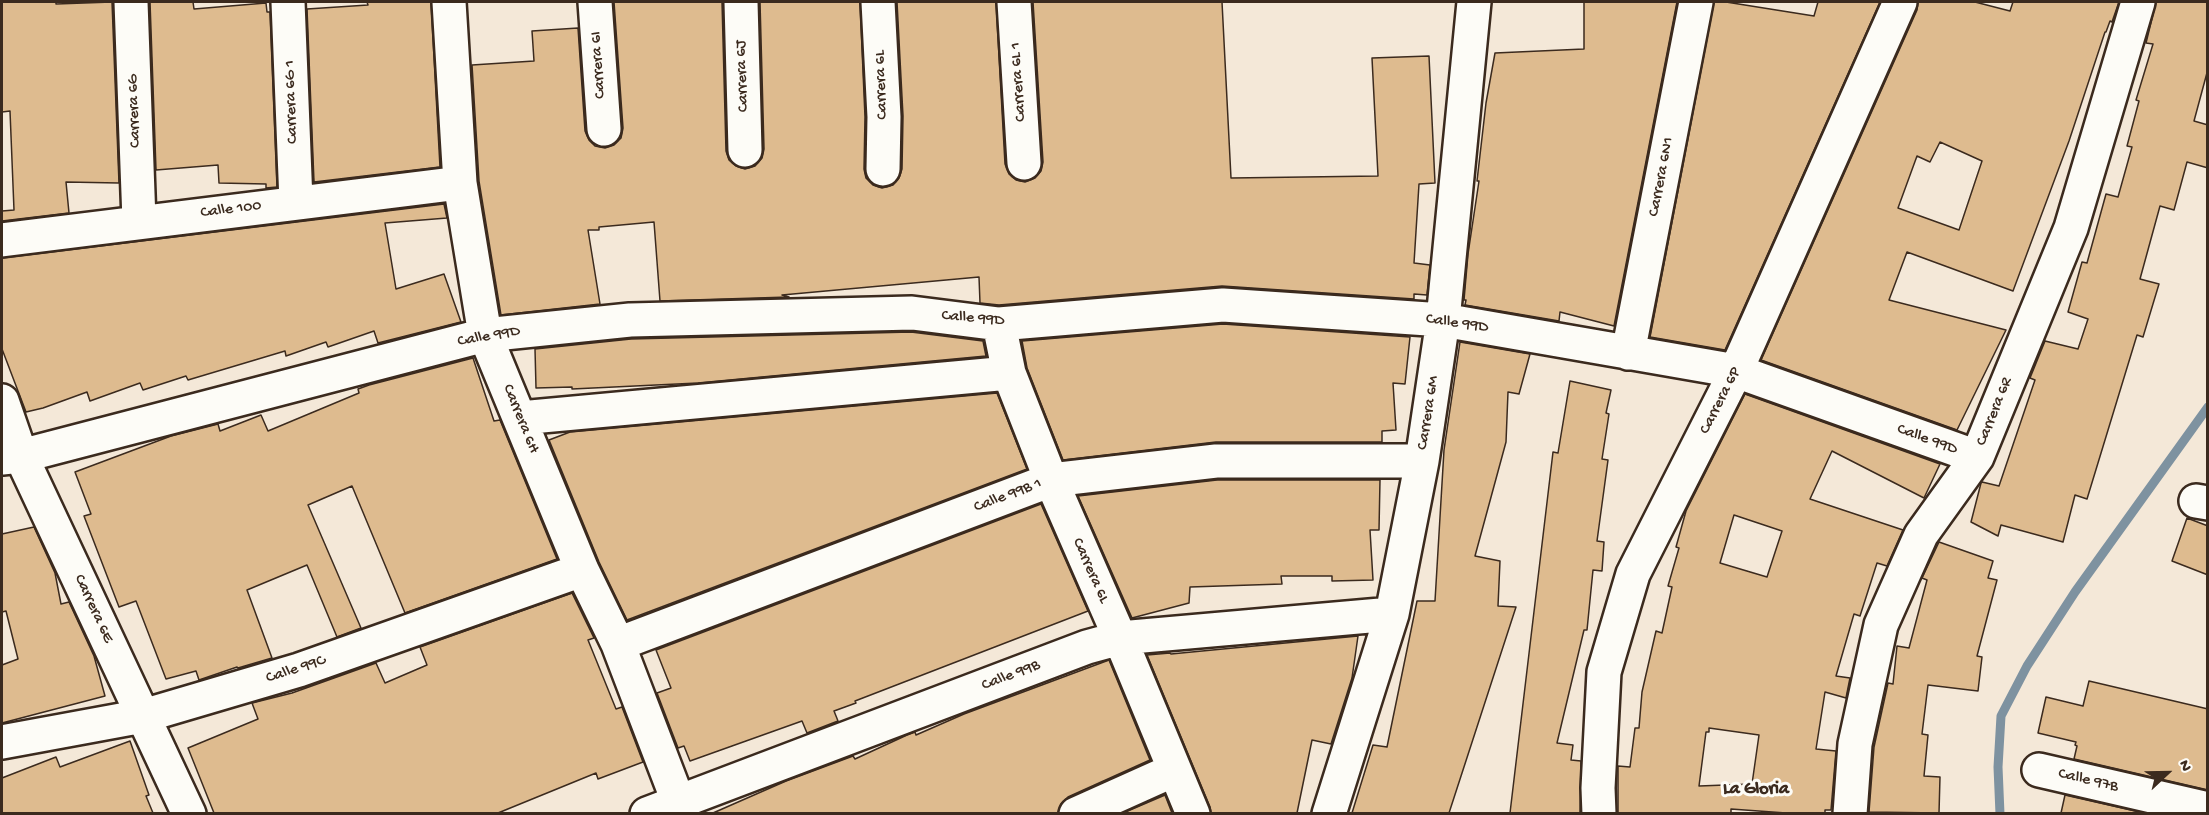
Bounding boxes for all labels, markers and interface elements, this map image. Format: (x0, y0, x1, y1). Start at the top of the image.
street label: Carrera 6I (587, 31, 611, 99)
street label: Carrera 6J (732, 40, 754, 112)
street label: Carrera 6L 1 (1007, 42, 1031, 122)
street label: Carrera 6L (871, 50, 893, 120)
street label: Carrera 6G 1 (281, 60, 303, 144)
street label: Carrera 6G (124, 74, 146, 148)
street label: Carrera 6N1 (1645, 136, 1679, 218)
street label: Calle 100 (199, 197, 263, 223)
street label: Calle 99D (941, 307, 1005, 331)
street label: Calle 99D (1424, 310, 1490, 338)
street label: Calle 99D (456, 322, 522, 352)
street label: Carrera 6P (1696, 364, 1746, 438)
street label: Carrera 6M (1414, 375, 1444, 451)
street label: Carrera 6R (1973, 375, 2017, 449)
street label: Carrera 6H (497, 382, 543, 456)
street label: Calle 99D (1894, 420, 1960, 460)
street label: Calle 99B 1 (971, 474, 1045, 518)
street label: Carrera 6L (1067, 535, 1113, 607)
street label: Carrera 6E (69, 572, 117, 646)
street label: Calle 99C (264, 651, 328, 689)
street label: Calle 99B (979, 656, 1043, 696)
north arrow (2137, 743, 2197, 803)
text: N (2173, 758, 2195, 774)
street label: Calle 97B (2056, 765, 2120, 797)
district label: La Gloria (1723, 779, 1789, 801)

